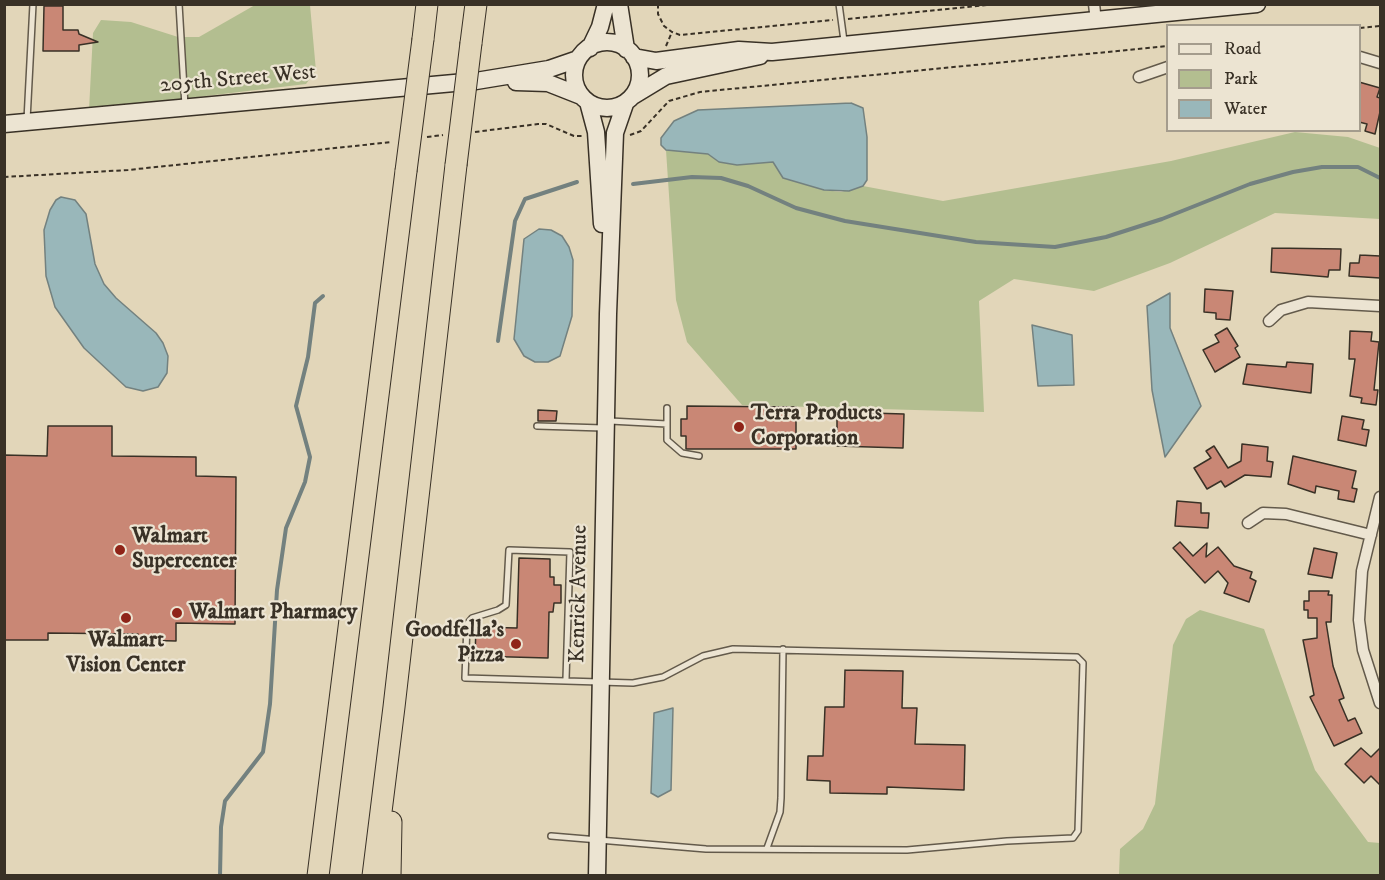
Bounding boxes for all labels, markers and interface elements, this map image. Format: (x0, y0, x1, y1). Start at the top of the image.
legend (1166, 24, 1361, 132)
text: Road (1224, 38, 1261, 60)
street label: 205th Street West (159, 60, 317, 100)
text: Park (1224, 68, 1258, 90)
text: Water (1224, 98, 1267, 120)
place label: Terra Products Corporation (751, 401, 882, 452)
marker: Terra Products Corporation (732, 420, 746, 434)
place label: Walmart Supercenter (132, 524, 237, 576)
street label: Kenrick Avenue (566, 525, 594, 663)
marker: Walmart Supercenter (113, 543, 127, 557)
place label: Walmart Pharmacy (189, 600, 357, 626)
marker: Walmart Pharmacy (170, 606, 184, 620)
marker: Walmart Vision Center (119, 611, 133, 625)
place label: Goodfella's Pizza (405, 618, 504, 670)
place label: Walmart Vision Center (67, 628, 185, 680)
marker: Goodfella's Pizza (509, 637, 523, 651)

